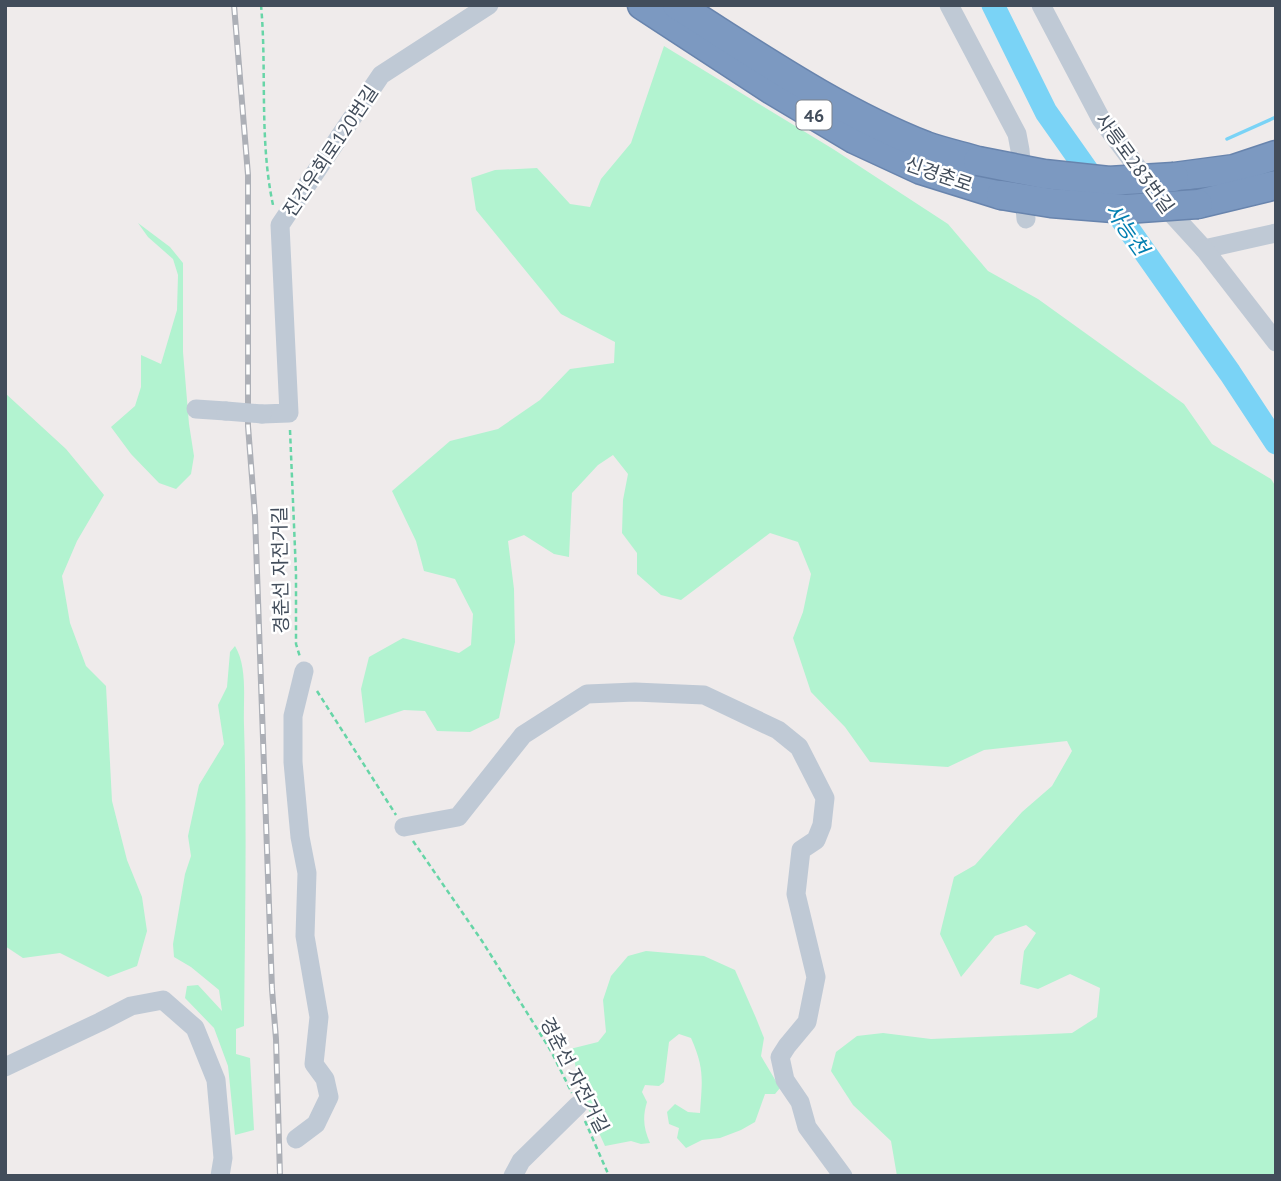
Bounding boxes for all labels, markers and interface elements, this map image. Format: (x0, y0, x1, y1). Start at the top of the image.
street label: 진건우회로120번길 (277, 81, 383, 221)
road number: 46 (796, 100, 832, 130)
street label: 사릉로283번길 (1090, 108, 1180, 218)
street label: 신경춘로 (902, 151, 976, 197)
water label: 사능천 (1099, 198, 1156, 263)
street label: 경춘선 자전거길 (267, 506, 293, 634)
street label: 경춘선 자전거길 (535, 1013, 615, 1137)

